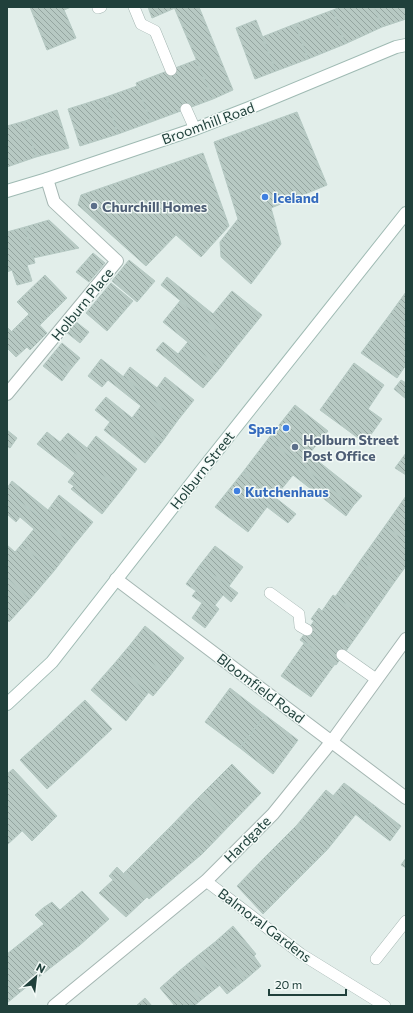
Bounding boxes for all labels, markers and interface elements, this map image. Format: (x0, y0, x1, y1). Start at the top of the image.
street label: Broomhill Road (159, 98, 257, 148)
place label: Iceland (273, 189, 319, 206)
marker: Iceland (260, 192, 270, 202)
place label: Churchill Homes (102, 198, 208, 215)
marker: Churchill Homes (89, 201, 99, 211)
street label: Holburn Place (47, 264, 117, 344)
place label: Spar (248, 420, 278, 437)
marker: Spar (281, 423, 291, 433)
street label: Holburn Street (166, 427, 238, 512)
place label: Holburn Street Post Office (303, 431, 399, 464)
marker: Holburn Street Post Office (290, 442, 300, 452)
place label: Kutchenhaus (245, 483, 329, 500)
marker: Kutchenhaus (232, 486, 242, 496)
street label: Bloomfield Road (214, 650, 308, 726)
street label: Hardgate (220, 812, 274, 866)
street label: Balmoral Gardens (215, 884, 315, 966)
north arrow (16, 957, 56, 997)
text: N (34, 960, 48, 975)
scale bar (269, 971, 346, 997)
text: 20 m (275, 977, 302, 991)

